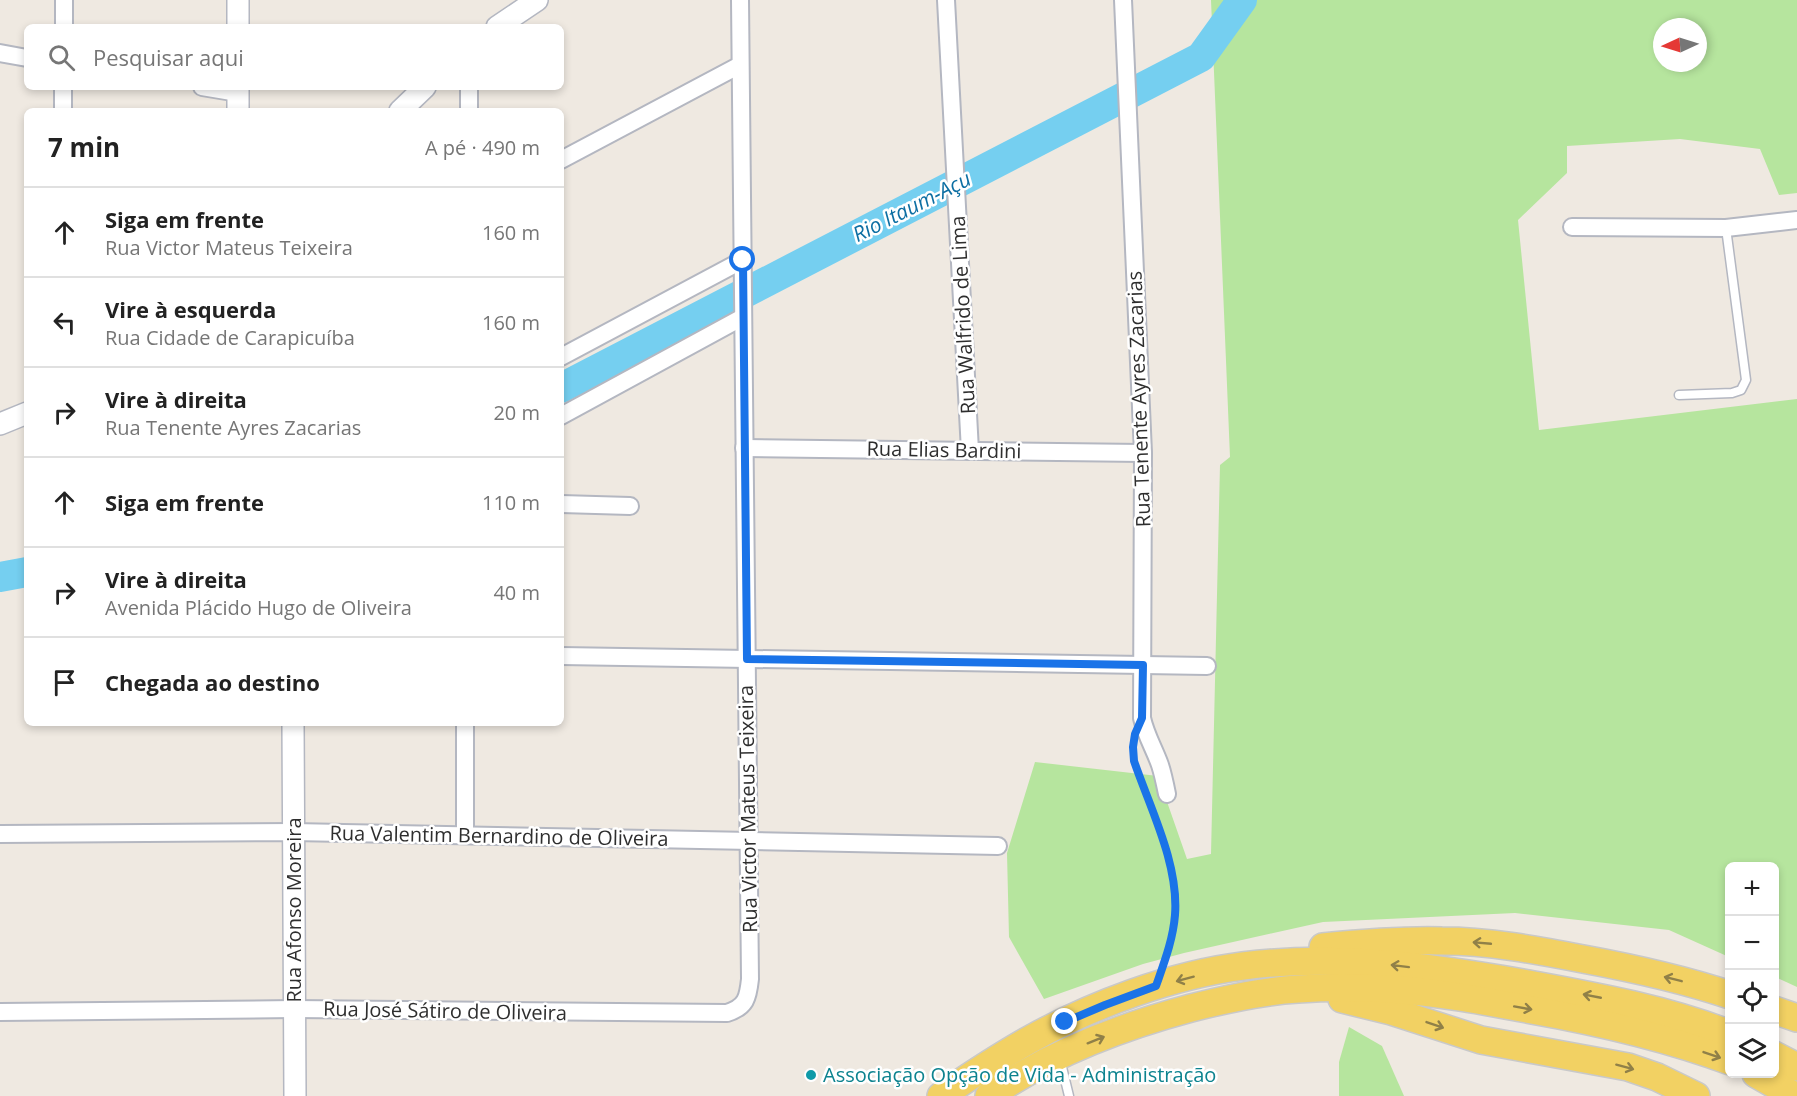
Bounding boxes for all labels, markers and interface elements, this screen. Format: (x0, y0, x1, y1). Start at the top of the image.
north arrow (1653, 18, 1707, 72)
search box (24, 24, 564, 90)
icon: search (45, 41, 78, 74)
text: Pesquisar aqui (93, 42, 244, 72)
text: 7 min (48, 129, 120, 165)
text: A pé · 490 m (425, 134, 540, 161)
water label: Rio Itaum-Açu (848, 164, 976, 248)
text: Siga em frente (105, 204, 264, 234)
street label: Rua Walfrido de Lima (944, 215, 981, 415)
icon: ahead (48, 216, 81, 249)
text: 160 m (482, 219, 540, 246)
text: Rua Victor Mateus Teixeira (105, 234, 353, 261)
route start (729, 246, 755, 272)
street label: Rua Tenente Ayres Zacarias (1121, 270, 1156, 528)
text: Vire à esquerda (105, 294, 276, 324)
icon: left (48, 306, 81, 339)
text: 160 m (482, 309, 540, 336)
text: Rua Cidade de Carapicuíba (105, 324, 355, 351)
text: Vire à direita (105, 384, 247, 414)
icon: right (48, 396, 81, 429)
text: 20 m (493, 399, 540, 426)
text: Rua Tenente Ayres Zacarias (105, 414, 361, 441)
street label: Rua Elias Bardini (866, 435, 1022, 464)
icon: ahead (48, 486, 81, 519)
text: Siga em frente (105, 487, 264, 517)
text: 110 m (482, 489, 540, 516)
text: Vire à direita (105, 564, 247, 594)
icon: right (48, 576, 81, 609)
text: 40 m (493, 579, 540, 606)
text: Avenida Plácido Hugo de Oliveira (105, 594, 412, 621)
icon: arrive (48, 666, 81, 699)
text: Chegada ao destino (105, 667, 320, 697)
street label: Rua Victor Mateus Teixeira (732, 685, 763, 933)
street label: Rua Afonso Moreira (280, 817, 307, 1003)
street label: Rua Valentim Bernardino de Oliveira (329, 819, 669, 852)
map controls (1725, 862, 1779, 1078)
button: + (1725, 862, 1779, 916)
button: − (1725, 916, 1779, 970)
one-way arrow (1472, 937, 1492, 948)
one-way arrow (1391, 960, 1410, 971)
button: locate (1725, 970, 1779, 1024)
one-way arrow (1664, 972, 1683, 984)
one-way arrow (1176, 973, 1195, 985)
one-way arrow (1583, 990, 1603, 1001)
street label: Rua José Sátiro de Oliveira (323, 995, 567, 1026)
one-way arrow (1512, 1003, 1532, 1014)
route end (1051, 1008, 1077, 1034)
one-way arrow (1425, 1021, 1444, 1032)
button: layers (1725, 1024, 1779, 1078)
one-way arrow (1086, 1034, 1105, 1045)
one-way arrow (1702, 1050, 1721, 1061)
place label: Associação Opção de Vida - Administração (823, 1061, 1216, 1088)
one-way arrow (1615, 1062, 1634, 1073)
marker: Associação Opção de Vida - Administração (804, 1068, 818, 1082)

